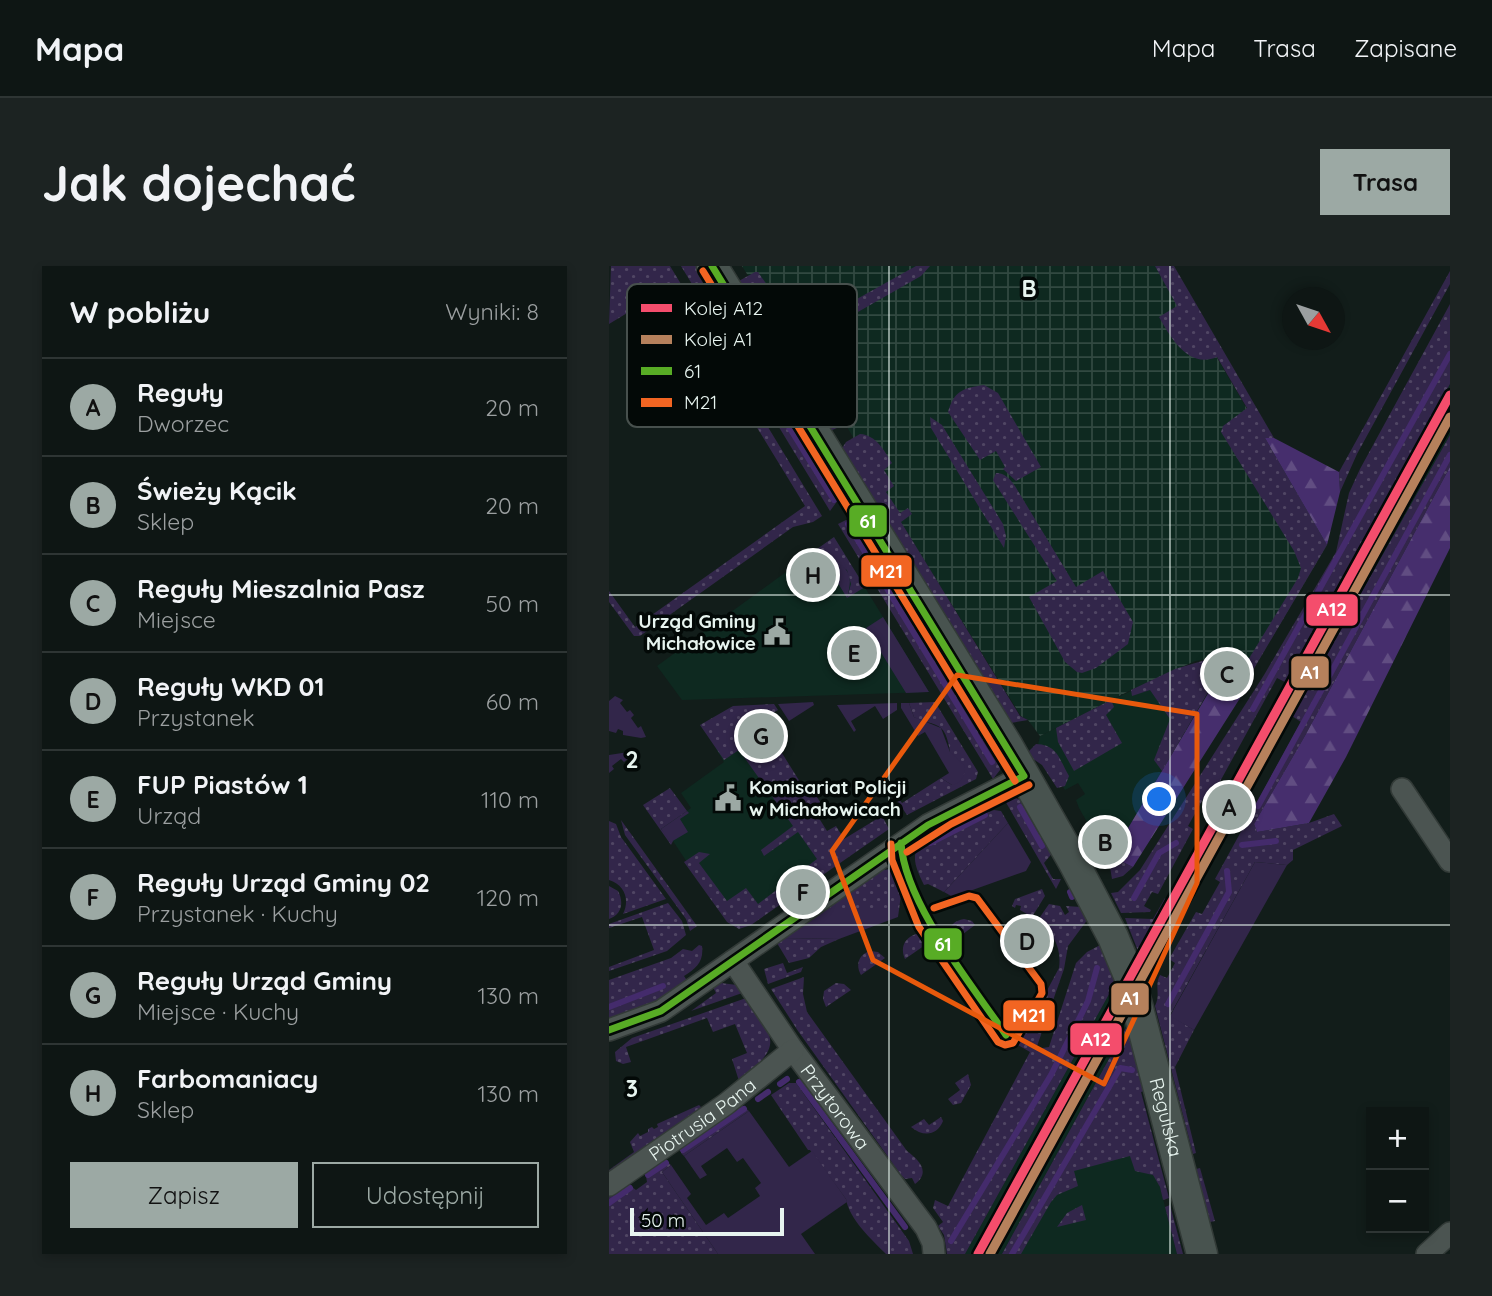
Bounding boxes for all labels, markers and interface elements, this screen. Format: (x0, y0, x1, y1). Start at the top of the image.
text: Mapa (35, 28, 124, 69)
text: Mapa (1152, 33, 1215, 63)
text: Trasa (1253, 33, 1316, 63)
text: Zapisane (1354, 33, 1457, 63)
button: Trasa (1320, 149, 1450, 215)
text: Jak dojechać (42, 152, 356, 213)
text: B (1021, 274, 1037, 303)
legend (627, 284, 857, 427)
north arrow (1282, 287, 1345, 350)
text: W pobliżu (70, 293, 210, 331)
text: Kolej A12 (684, 296, 763, 320)
text: Wyniki: 8 (445, 297, 539, 326)
text: Kolej A1 (684, 327, 752, 351)
text: 61 (684, 359, 701, 383)
text: Reguły (137, 376, 224, 409)
text: M21 (684, 390, 717, 414)
text: A (86, 393, 100, 422)
text: 20 m (485, 393, 539, 422)
text: Dworzec (137, 409, 229, 438)
text: Świeży Kącik (137, 474, 297, 507)
text: B (85, 491, 101, 520)
text: 20 m (485, 491, 539, 520)
line badge: 61 (848, 504, 888, 538)
text: Sklep (137, 507, 194, 536)
text: 61 (859, 509, 877, 533)
pin: H (790, 549, 836, 601)
line badge: M21 (860, 554, 913, 588)
text: M21 (869, 559, 903, 583)
text: Reguły Mieszalnia Pasz (137, 572, 425, 605)
text: C (86, 589, 100, 618)
text: 50 m (486, 589, 539, 618)
line badge: A12 (1305, 593, 1359, 627)
text: A12 (1317, 597, 1347, 621)
text: Miejsce (137, 605, 216, 634)
place label: Urząd Gminy Michałowice (638, 609, 756, 655)
public building icon: Urząd Gminy Michałowice (762, 617, 792, 647)
pin: E (831, 627, 877, 679)
pin: C (1204, 648, 1250, 700)
line badge: A1 (1290, 655, 1330, 689)
text: A1 (1300, 660, 1320, 684)
text: Reguły WKD 01 (137, 670, 325, 703)
text: D (85, 687, 101, 716)
text: 60 m (486, 687, 539, 716)
text: Przystanek (137, 703, 255, 732)
pin: G (738, 710, 784, 762)
text: 2 (625, 745, 639, 774)
text: FUP Piastów 1 (137, 768, 308, 801)
place label: Komisariat Policji w Michałowicach (749, 775, 906, 821)
pin: A (1206, 781, 1252, 833)
your location (1142, 782, 1176, 816)
public building icon: Komisariat Policji w Michałowicach (713, 783, 743, 813)
text: E (86, 785, 100, 814)
text: 110 m (481, 785, 539, 814)
text: Urząd (137, 801, 201, 830)
pin: B (1082, 816, 1128, 868)
text: Reguły Urząd Gminy 02 (137, 866, 430, 899)
pin: F (780, 866, 826, 918)
text: F (87, 883, 99, 912)
text: 120 m (477, 883, 539, 912)
text: Przystanek · Kuchy (137, 899, 338, 928)
pin: D (1004, 915, 1050, 967)
line badge: 61 (923, 927, 963, 961)
text: 61 (934, 932, 952, 956)
text: Reguły Urząd Gminy (137, 964, 392, 997)
text: G (85, 981, 101, 1010)
text: 130 m (477, 981, 539, 1010)
line badge: A1 (1110, 982, 1150, 1016)
text: A1 (1120, 986, 1140, 1010)
text: Miejsce · Kuchy (137, 997, 299, 1026)
line badge: M21 (1002, 999, 1056, 1032)
text: M21 (1012, 1003, 1046, 1027)
line badge: A12 (1069, 1022, 1123, 1056)
text: A12 (1081, 1027, 1111, 1051)
street label: Przytorowa (796, 1059, 875, 1154)
text: Farbomaniacy (137, 1062, 318, 1095)
street label: Piotrusia Pana (644, 1073, 761, 1166)
text: 3 (626, 1074, 638, 1103)
street label: Regulska (1144, 1075, 1188, 1159)
text: H (85, 1079, 101, 1108)
text: 130 m (477, 1079, 539, 1108)
text: Sklep (137, 1095, 194, 1124)
map controls (1366, 1107, 1429, 1233)
button: + (1366, 1107, 1429, 1170)
button: Zapisz (70, 1162, 298, 1228)
button: Udostępnij (312, 1162, 539, 1228)
button: − (1366, 1170, 1429, 1233)
scale bar (630, 1205, 784, 1237)
text: 50 m (641, 1208, 685, 1232)

